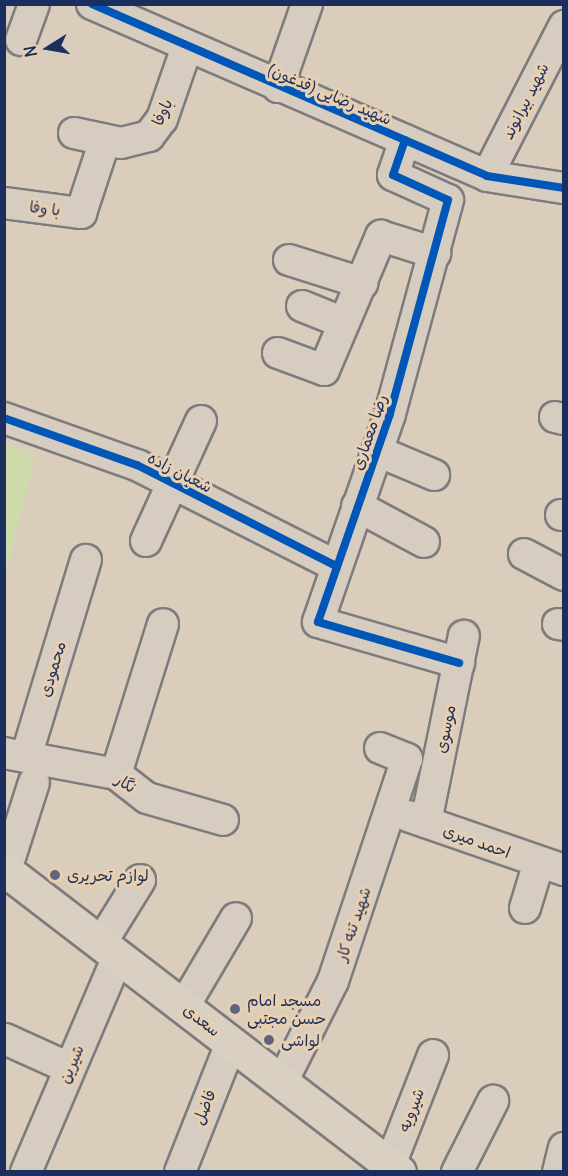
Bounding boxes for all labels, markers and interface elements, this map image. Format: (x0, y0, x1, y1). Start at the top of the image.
north arrow (18, 18, 78, 78)
text: N (19, 44, 41, 59)
street label: (قدغون) شهید رضایی (265, 59, 395, 129)
street label: شهید بیرانوند (498, 60, 552, 142)
street label: باوفا (147, 96, 177, 128)
street label: با وفا (28, 197, 62, 219)
street label: رضا معماری (347, 392, 391, 472)
street label: شعبان زاده (144, 448, 216, 496)
street label: محمودی (34, 639, 70, 699)
street label: موسوی (431, 703, 459, 755)
street label: نگار (112, 769, 140, 797)
street label: احمد میری (441, 820, 513, 862)
place label: لوازم تحریری (67, 865, 149, 885)
marker: لوازم تحریری (48, 868, 62, 882)
street label: شهید تنه کار (331, 884, 375, 964)
place label: مسجد امام حسن مجتبی (247, 990, 326, 1028)
street label: سعدی (180, 1000, 224, 1040)
marker: مسجد امام حسن مجتبی (228, 1002, 242, 1016)
place label: لواشی (281, 1030, 320, 1050)
marker: لواشی (262, 1033, 276, 1047)
street label: شیرین (54, 1042, 88, 1086)
street label: شیرویه (394, 1085, 428, 1135)
street label: فاضل (188, 1087, 220, 1127)

